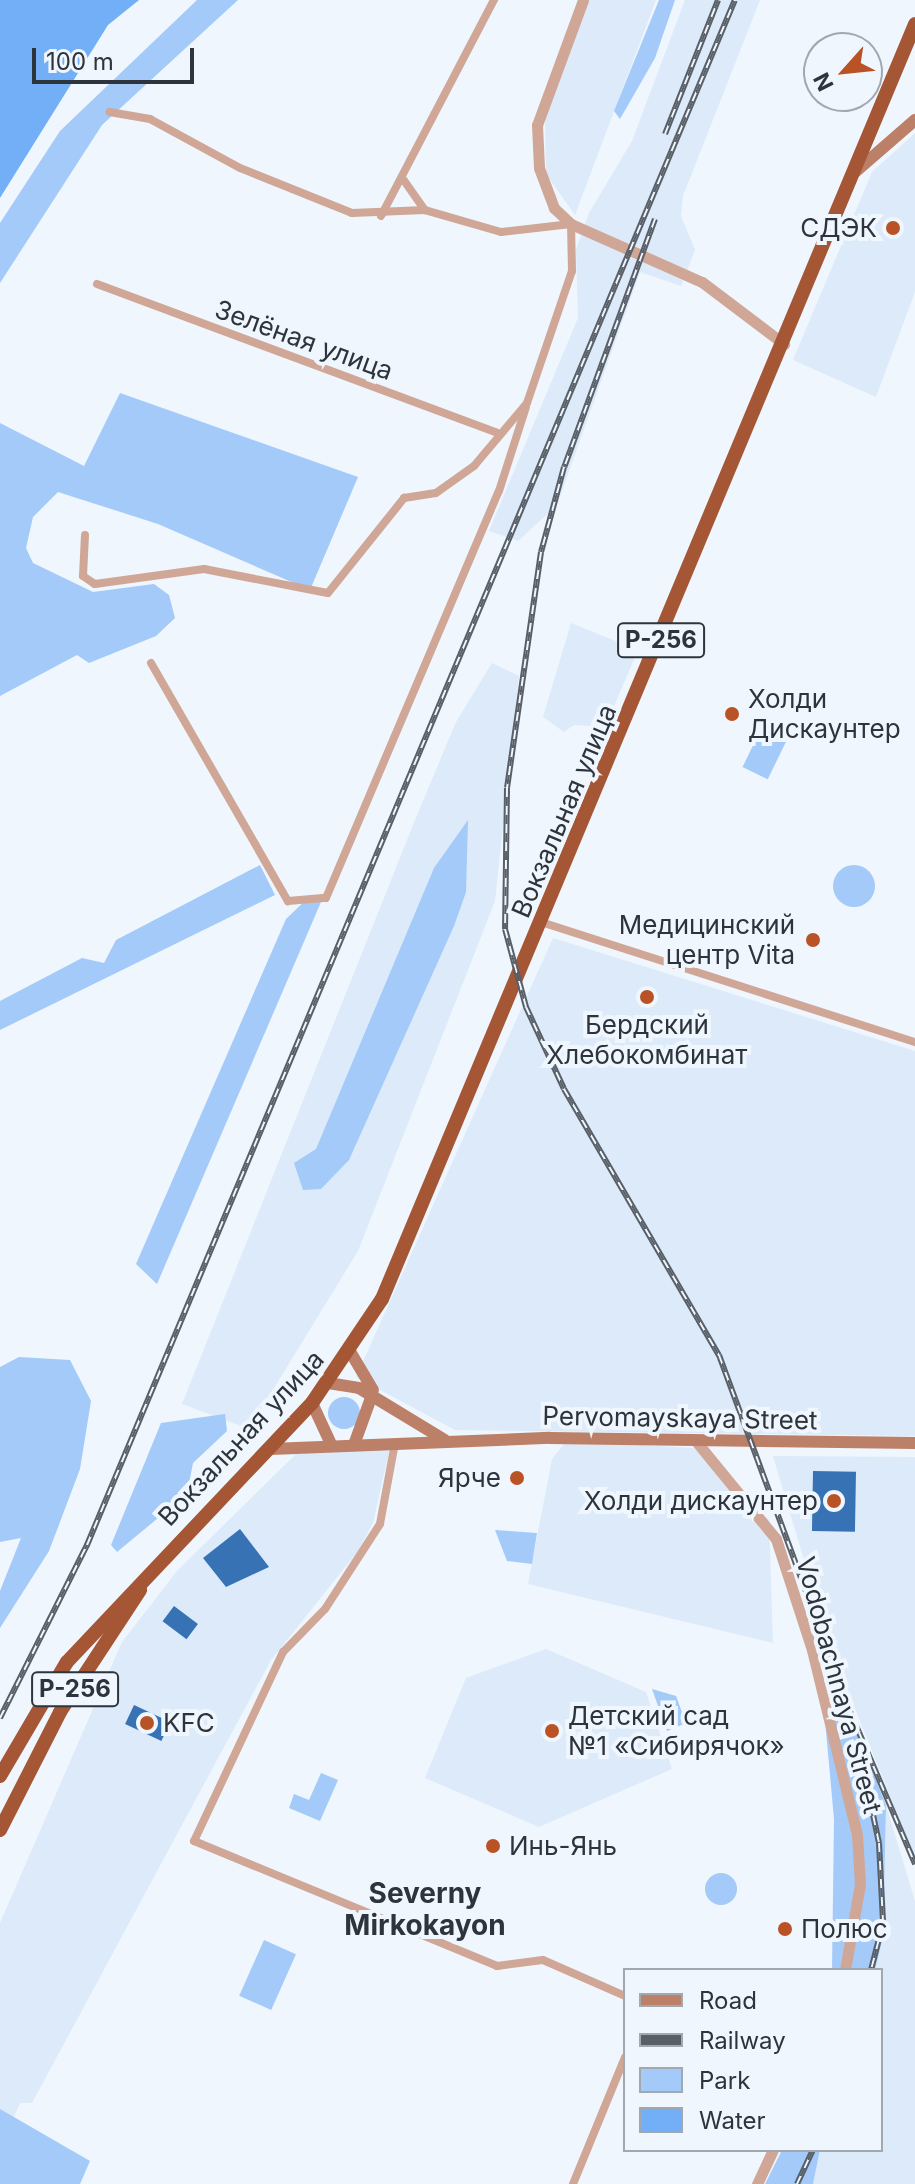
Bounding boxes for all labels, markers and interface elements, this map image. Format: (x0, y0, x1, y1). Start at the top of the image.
scale bar (36, 32, 198, 82)
north arrow (803, 32, 883, 112)
text: 100 m (46, 47, 114, 76)
text: N (808, 69, 839, 95)
place label: СДЭК (800, 212, 877, 244)
marker: СДЭК (884, 219, 902, 237)
street label: Зелёная улица (211, 293, 397, 387)
road number: Р-256 (617, 620, 705, 660)
place label: Холди Дискаунтер (748, 683, 901, 744)
street label: Вокзальная улица (505, 700, 623, 922)
marker: Холди Дискаунтер (723, 705, 741, 723)
place label: Медицинский центр Vita (619, 909, 795, 970)
marker: Медицинский центр Vita (802, 929, 824, 951)
marker: Бердский Хлебокомбинат (638, 988, 656, 1006)
place label: Бердский Хлебокомбинат (547, 1009, 747, 1070)
street label: Вокзальная улица (152, 1344, 330, 1532)
street label: Pervomayskaya Street (542, 1400, 818, 1436)
place label: Ярче (438, 1462, 501, 1494)
marker: Ярче (508, 1469, 526, 1487)
place label: Холди дискаунтер (584, 1485, 818, 1517)
marker: Холди дискаунтер (825, 1492, 843, 1510)
street label: Vodobachnaya Street (790, 1553, 888, 1817)
road number: Р-256 (31, 1669, 119, 1709)
place label: Детский сад №1 «Сибирячок» (568, 1700, 785, 1762)
place label: KFC (163, 1707, 215, 1739)
marker: KFC (138, 1714, 156, 1732)
marker: Детский сад №1 «Сибирячок» (543, 1722, 561, 1740)
place label: Инь-Янь (509, 1830, 617, 1862)
marker: Инь-Янь (484, 1837, 502, 1855)
district label: Severny Mirkokayon (344, 1876, 506, 1942)
place label: Полюс (801, 1913, 888, 1945)
marker: Полюс (776, 1920, 794, 1938)
legend (623, 1968, 883, 2152)
text: Road (699, 1986, 757, 2015)
text: Railway (699, 2026, 786, 2055)
text: Park (699, 2066, 750, 2095)
text: Water (699, 2106, 766, 2135)

